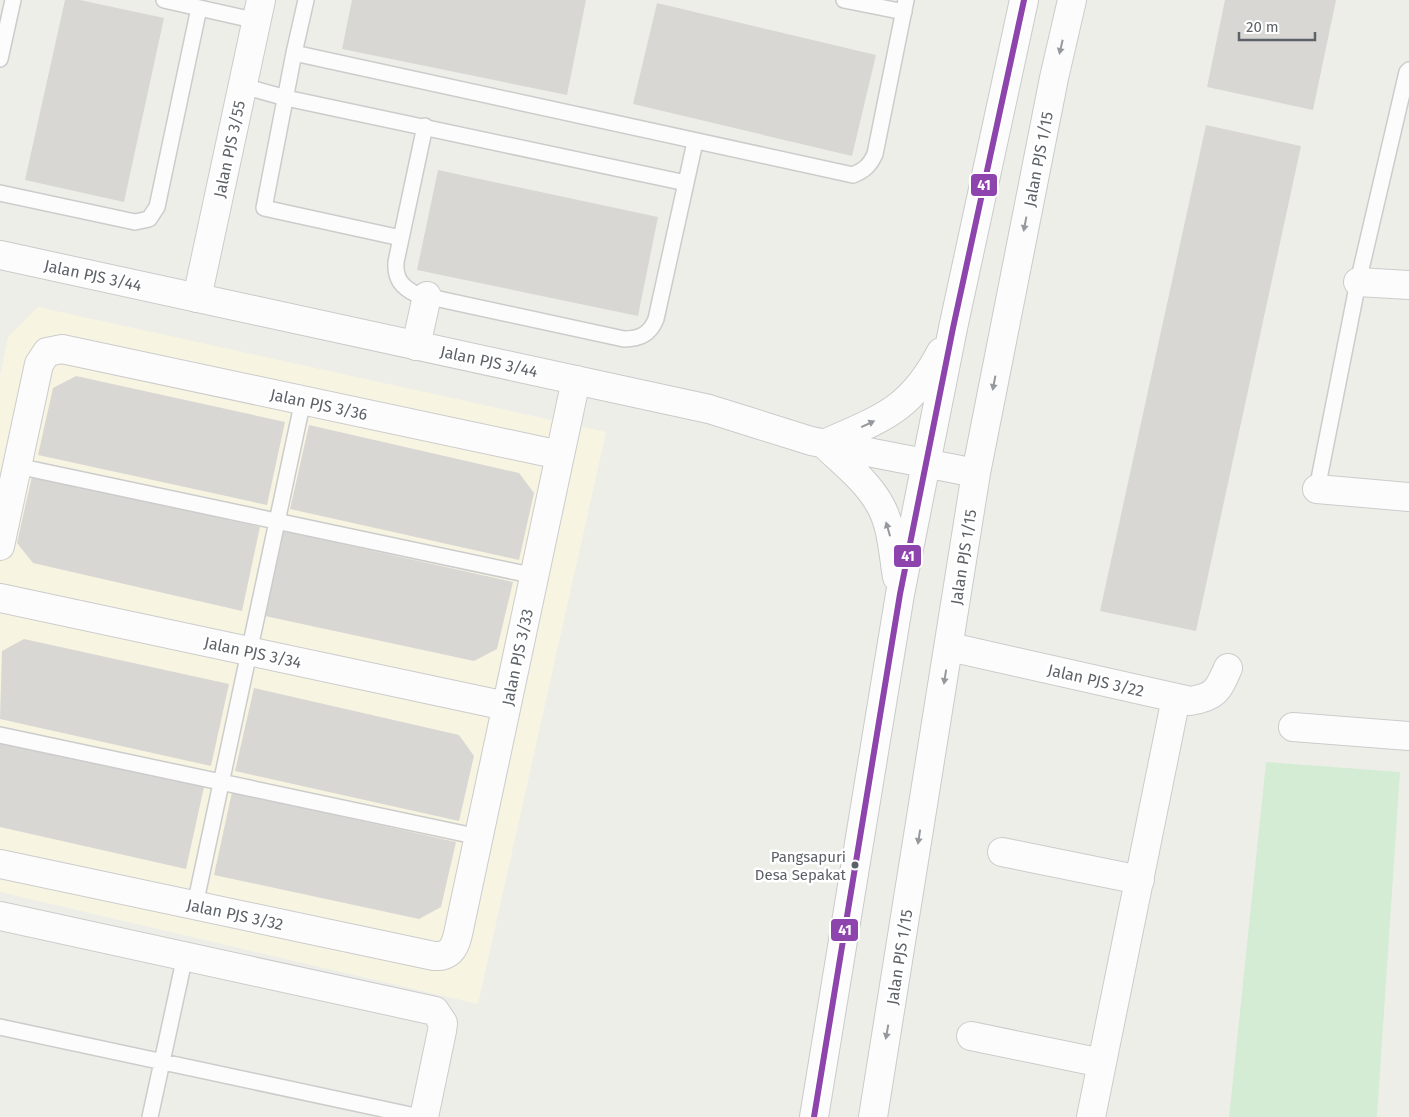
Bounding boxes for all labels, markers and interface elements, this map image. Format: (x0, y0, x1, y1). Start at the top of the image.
scale bar (1239, 10, 1315, 42)
text: 20 m (1246, 18, 1279, 36)
one-way arrow (1057, 40, 1065, 55)
street label: Jalan PJS 3/55 (210, 99, 249, 199)
street label: Jalan PJS 1/15 (1020, 110, 1057, 208)
line badge: 41 (970, 173, 998, 197)
text: 41 (977, 177, 991, 194)
one-way arrow (1021, 216, 1029, 231)
street label: Jalan PJS 3/44 (42, 256, 144, 295)
street label: Jalan PJS 3/44 (438, 342, 540, 381)
one-way arrow (989, 376, 997, 392)
street label: Jalan PJS 3/36 (268, 385, 369, 424)
one-way arrow (861, 419, 875, 427)
street label: Jalan PJS 1/15 (947, 508, 980, 606)
one-way arrow (883, 521, 891, 536)
line badge: 41 (893, 544, 922, 568)
text: 41 (901, 548, 915, 565)
street label: Jalan PJS 3/33 (498, 607, 537, 707)
street label: Jalan PJS 3/34 (203, 633, 304, 672)
street label: Jalan PJS 3/22 (1046, 660, 1146, 701)
one-way arrow (940, 669, 948, 685)
one-way arrow (914, 829, 922, 845)
place label: Pangsapuri Desa Sepakat (755, 848, 847, 884)
marker: Pangsapuri Desa Sepakat (850, 860, 860, 870)
street label: Jalan PJS 3/32 (185, 895, 285, 934)
street label: Jalan PJS 1/15 (883, 908, 916, 1006)
line badge: 41 (830, 918, 859, 942)
text: 41 (838, 922, 852, 939)
one-way arrow (883, 1024, 891, 1040)

